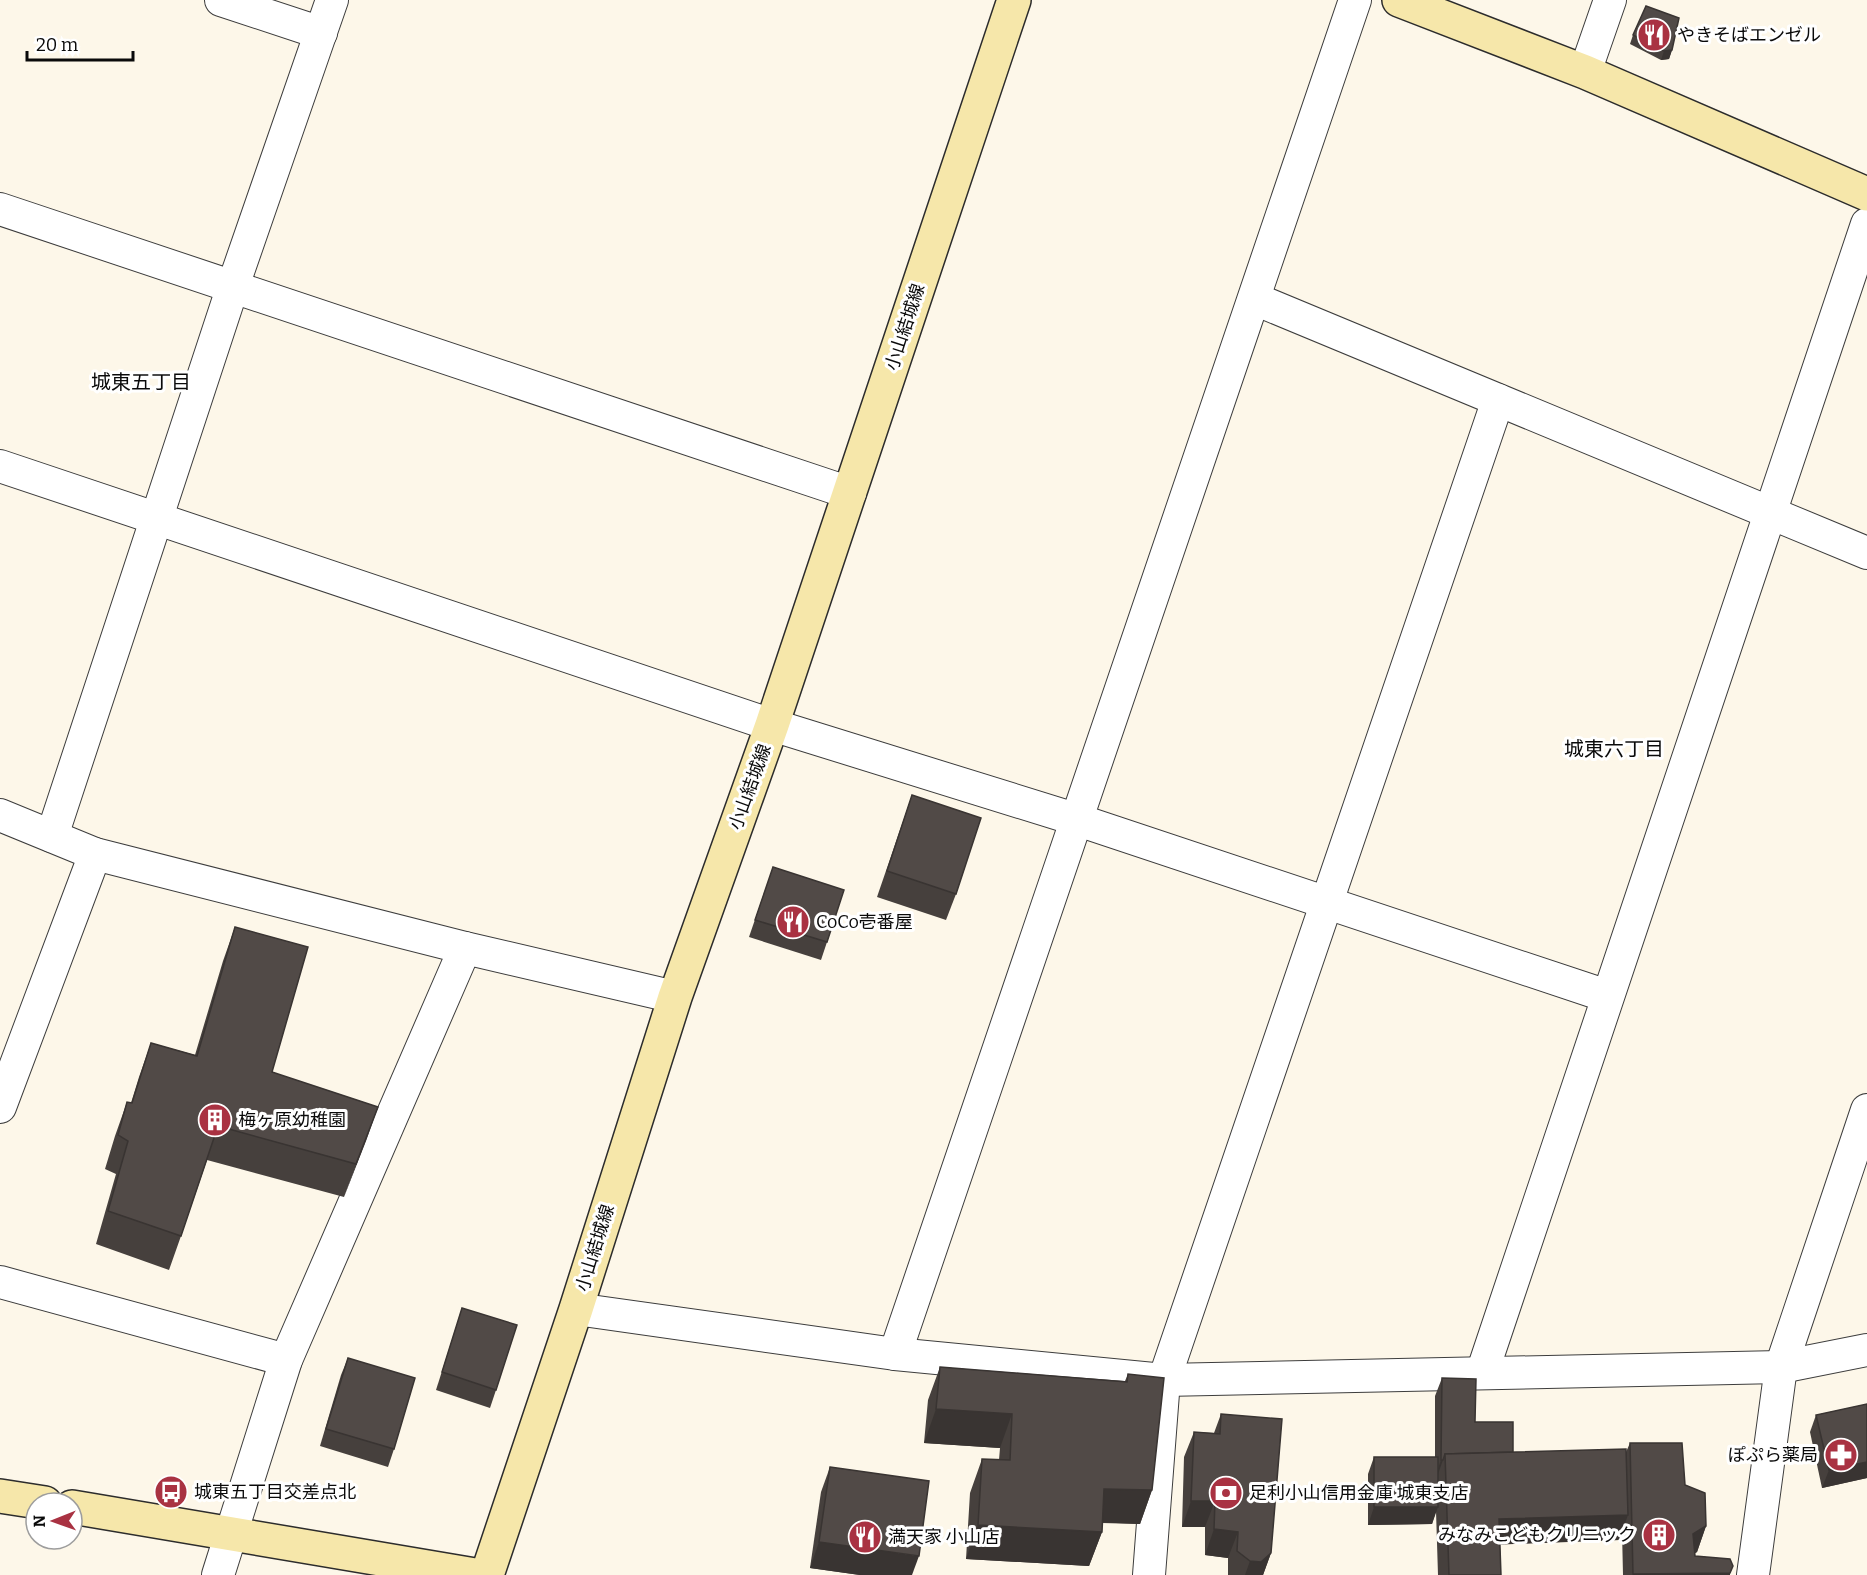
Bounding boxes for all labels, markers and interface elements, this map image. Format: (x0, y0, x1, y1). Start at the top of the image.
restaurant icon: やきそばエンゼル (1636, 17, 1672, 53)
scale bar (27, 24, 134, 62)
place label: やきそばエンゼル (1677, 24, 1821, 46)
text: 20 m (36, 34, 78, 56)
street label: 小山結城線 (881, 281, 929, 373)
district label: 城東五丁目 (91, 370, 191, 394)
district label: 城東六丁目 (1564, 737, 1664, 761)
street label: 小山結城線 (724, 741, 776, 833)
restaurant icon: CoCo壱番屋 (775, 904, 811, 940)
place label: CoCo壱番屋 (816, 911, 913, 933)
building icon: 梅ヶ原幼稚園 (197, 1102, 233, 1138)
place label: 梅ヶ原幼稚園 (238, 1109, 346, 1131)
street label: 小山結城線 (571, 1202, 619, 1294)
pharmacy icon: ぽぷら薬局 (1823, 1437, 1859, 1473)
place label: ぽぷら薬局 (1728, 1444, 1818, 1466)
bus stop icon: 城東五丁目交差点北 (153, 1474, 189, 1510)
bank icon: 足利小山信用金庫 城東支店 (1208, 1475, 1244, 1511)
place label: 城東五丁目交差点北 (194, 1481, 356, 1503)
place label: 足利小山信用金庫 城東支店 (1249, 1482, 1469, 1504)
north arrow (24, 1491, 84, 1551)
text: N (30, 1515, 49, 1528)
building icon: みなみこどもクリニック (1641, 1517, 1677, 1553)
restaurant icon: 満天家 小山店 (847, 1519, 883, 1555)
place label: みなみこどもクリニック (1438, 1524, 1636, 1546)
place label: 満天家 小山店 (888, 1526, 1000, 1548)

